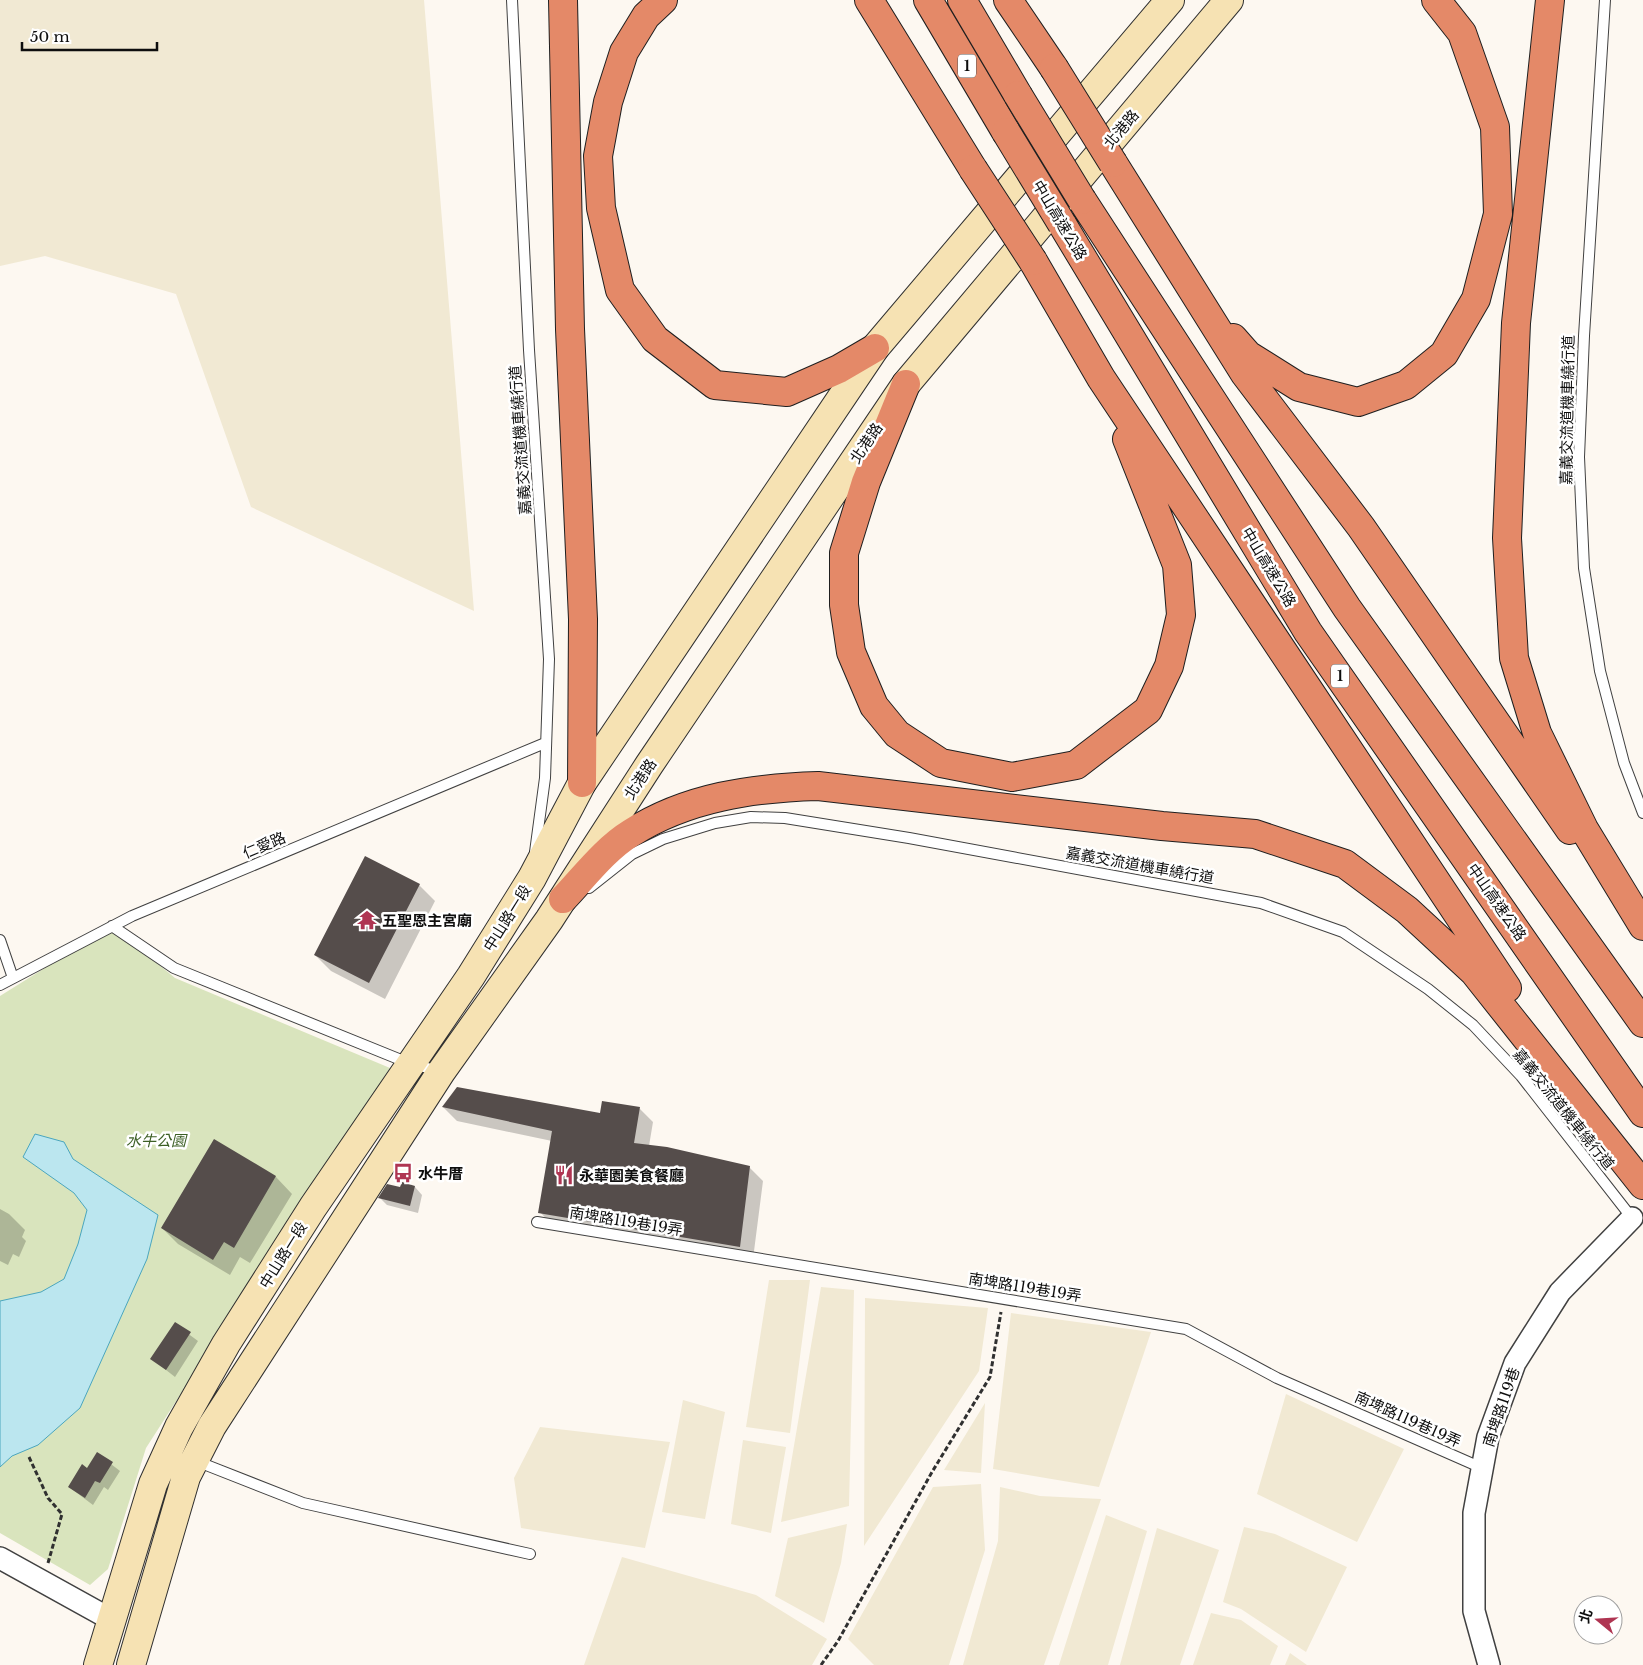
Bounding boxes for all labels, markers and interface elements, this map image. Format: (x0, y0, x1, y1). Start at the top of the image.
scale bar (22, 20, 158, 52)
text: 50 m (30, 27, 70, 46)
road number: 1 (958, 54, 976, 78)
street label: 北港路 (1099, 106, 1143, 152)
street label: 中山高速公路 (1029, 177, 1091, 263)
street label: 嘉義交流道機車繞行道 (1556, 335, 1578, 485)
street label: 嘉義交流道機車繞行道 (505, 365, 535, 515)
street label: 北港路 (846, 419, 886, 467)
street label: 中山高速公路 (1238, 524, 1300, 610)
road number: 1 (1331, 664, 1349, 688)
street label: 北港路 (620, 755, 660, 803)
street label: 仁愛路 (240, 827, 288, 863)
street label: 嘉義交流道機車繞行道 (1064, 843, 1216, 887)
street label: 中山高速公路 (1463, 860, 1531, 944)
street label: 中山路一段 (479, 881, 535, 955)
temple icon: 五聖恩主宮廟 (356, 909, 378, 931)
place label: 五聖恩主宮廟 (382, 911, 472, 930)
street label: 嘉義交流道機車繞行道 (1509, 1045, 1619, 1173)
park label: 水牛公園 (126, 1131, 188, 1150)
bus stop icon: 水牛厝 (392, 1162, 414, 1184)
place label: 水牛厝 (418, 1164, 463, 1183)
restaurant icon: 永華園美食餐廳 (553, 1164, 575, 1186)
place label: 永華園美食餐廳 (579, 1166, 684, 1185)
street label: 南埤路119巷19弄 (568, 1203, 684, 1239)
street label: 中山路一段 (255, 1218, 311, 1292)
street label: 南埤路119巷19弄 (967, 1269, 1083, 1305)
street label: 南埤路119巷 (1479, 1365, 1523, 1449)
street label: 南埤路119巷19弄 (1352, 1387, 1464, 1451)
north arrow (1573, 1595, 1623, 1645)
text: 北 (1575, 1607, 1596, 1625)

